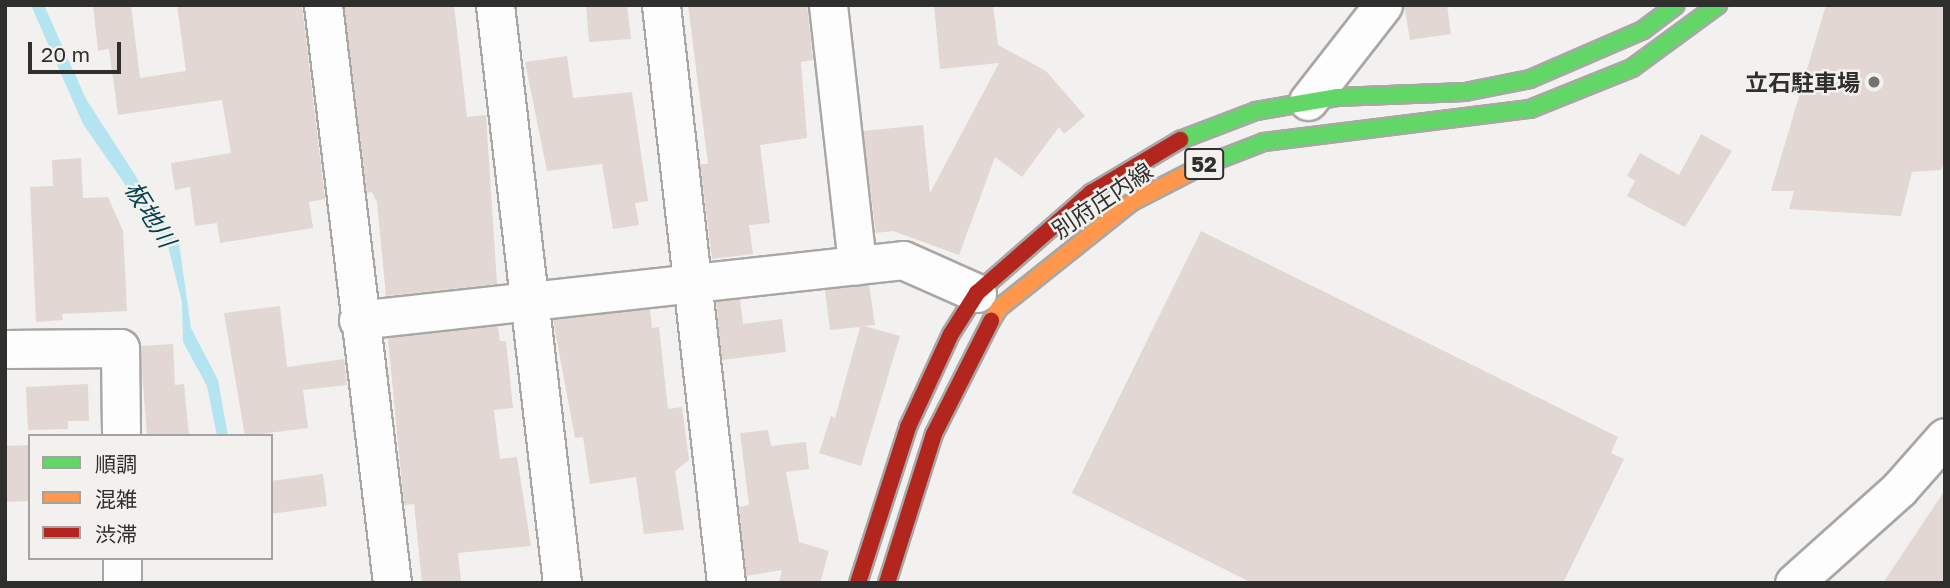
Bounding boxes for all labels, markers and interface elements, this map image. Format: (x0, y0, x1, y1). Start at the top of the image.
scale bar (32, 28, 124, 72)
text: 20 m (41, 41, 90, 67)
place label: 立石駐車場 (1745, 68, 1860, 96)
marker: 立石駐車場 (1866, 74, 1882, 90)
road number: 52 (1183, 146, 1225, 182)
street label: 別府庄内線 (1047, 156, 1157, 244)
water label: 板地川 (120, 176, 182, 252)
legend (28, 434, 273, 560)
text: 順調 (95, 451, 137, 477)
text: 混雑 (95, 486, 137, 512)
text: 渋滞 (95, 521, 137, 547)

